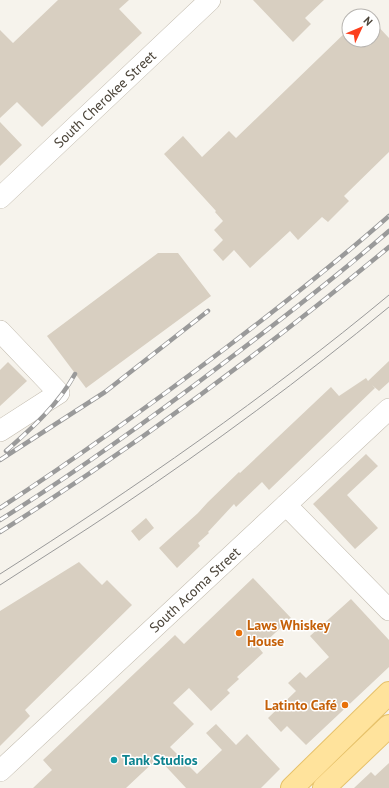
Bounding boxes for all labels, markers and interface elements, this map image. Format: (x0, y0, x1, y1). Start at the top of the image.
north arrow (341, 8, 381, 48)
text: N (361, 14, 376, 29)
street label: South Cherokee Street (50, 47, 160, 152)
street label: South Acoma Street (146, 543, 244, 636)
place label: Laws Whiskey House (247, 616, 330, 650)
marker: Laws Whiskey House (234, 628, 244, 638)
place label: Latinto Café (265, 696, 337, 714)
marker: Latinto Café (340, 700, 350, 710)
place label: Tank Studios (122, 751, 198, 769)
marker: Tank Studios (109, 755, 119, 765)

